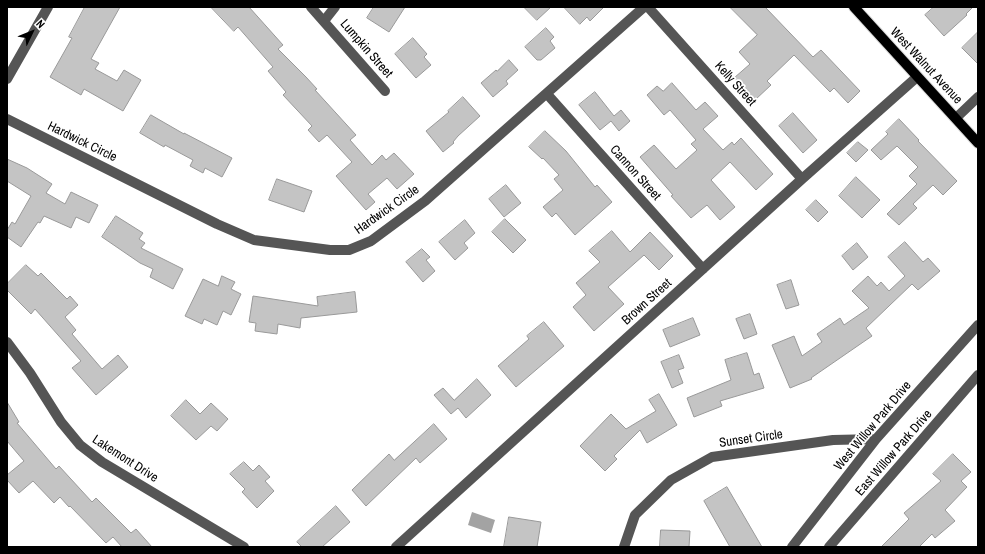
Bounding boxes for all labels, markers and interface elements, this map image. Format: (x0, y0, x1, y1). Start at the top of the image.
north arrow (12, 12, 52, 52)
text: N (33, 17, 48, 31)
street label: Lumpkin Street (336, 17, 396, 81)
street label: West Walnut Avenue (887, 25, 965, 107)
street label: Kelly Street (711, 59, 759, 109)
street label: Hardwick Circle (45, 119, 119, 165)
street label: Cannon Street (606, 142, 664, 204)
street label: Hardwick Circle (352, 182, 422, 238)
street label: Brown Street (619, 276, 675, 328)
street label: West Willow Park Drive (831, 378, 915, 474)
street label: East Willow Park Drive (852, 407, 936, 499)
street label: Sunset Circle (718, 427, 784, 451)
street label: Lakemont Drive (89, 432, 161, 486)

